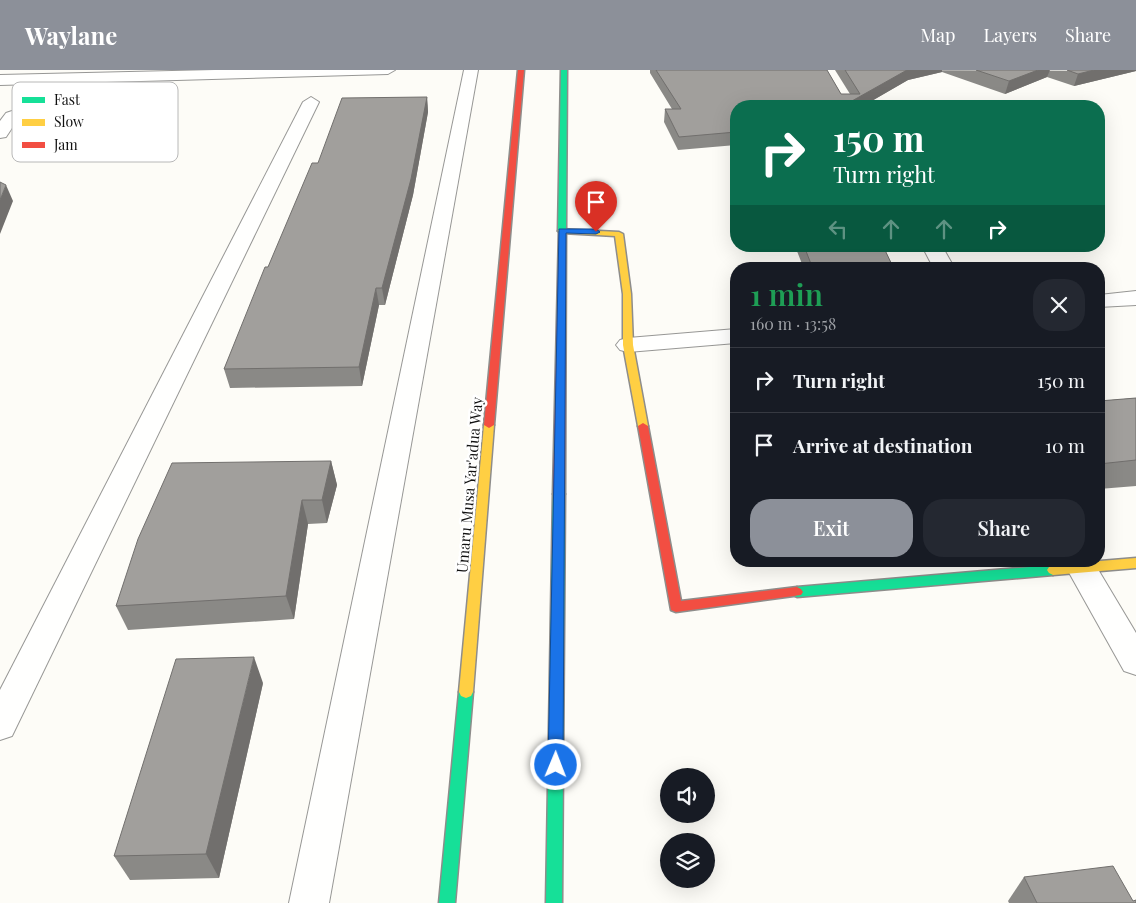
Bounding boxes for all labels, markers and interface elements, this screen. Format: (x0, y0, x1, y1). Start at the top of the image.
text: Waylane (25, 19, 117, 51)
text: Map (920, 23, 955, 47)
text: Layers (983, 23, 1037, 47)
text: Share (1065, 23, 1111, 47)
legend (12, 82, 178, 162)
text: Fast (54, 90, 81, 109)
text: Slow (54, 112, 84, 131)
text: 150 m (833, 114, 924, 161)
icon: right (750, 120, 815, 185)
text: Jam (53, 135, 78, 154)
text: Turn right (833, 159, 935, 189)
pin (575, 181, 617, 232)
icon: arrive (582, 188, 610, 216)
icon: left (824, 215, 852, 243)
icon: ahead (877, 215, 905, 243)
icon: ahead (930, 215, 958, 243)
icon: right (983, 215, 1011, 243)
text: 1 min (750, 274, 823, 314)
button: close (1033, 279, 1085, 331)
text: 160 m · 13:58 (750, 313, 836, 334)
icon: right (750, 366, 778, 394)
text: Turn right (793, 367, 885, 393)
text: 150 m (1037, 367, 1085, 393)
street label: Umaru Musa Yar'adua Way (451, 396, 487, 574)
icon: arrive (750, 431, 778, 459)
text: Arrive at destination (793, 432, 973, 458)
text: 10 m (1045, 432, 1085, 458)
button: Exit (750, 499, 913, 557)
button: Share (923, 499, 1085, 557)
position arrow (529, 738, 581, 790)
map controls (660, 768, 715, 888)
button: sound (660, 768, 715, 823)
button: layers (660, 833, 715, 888)

